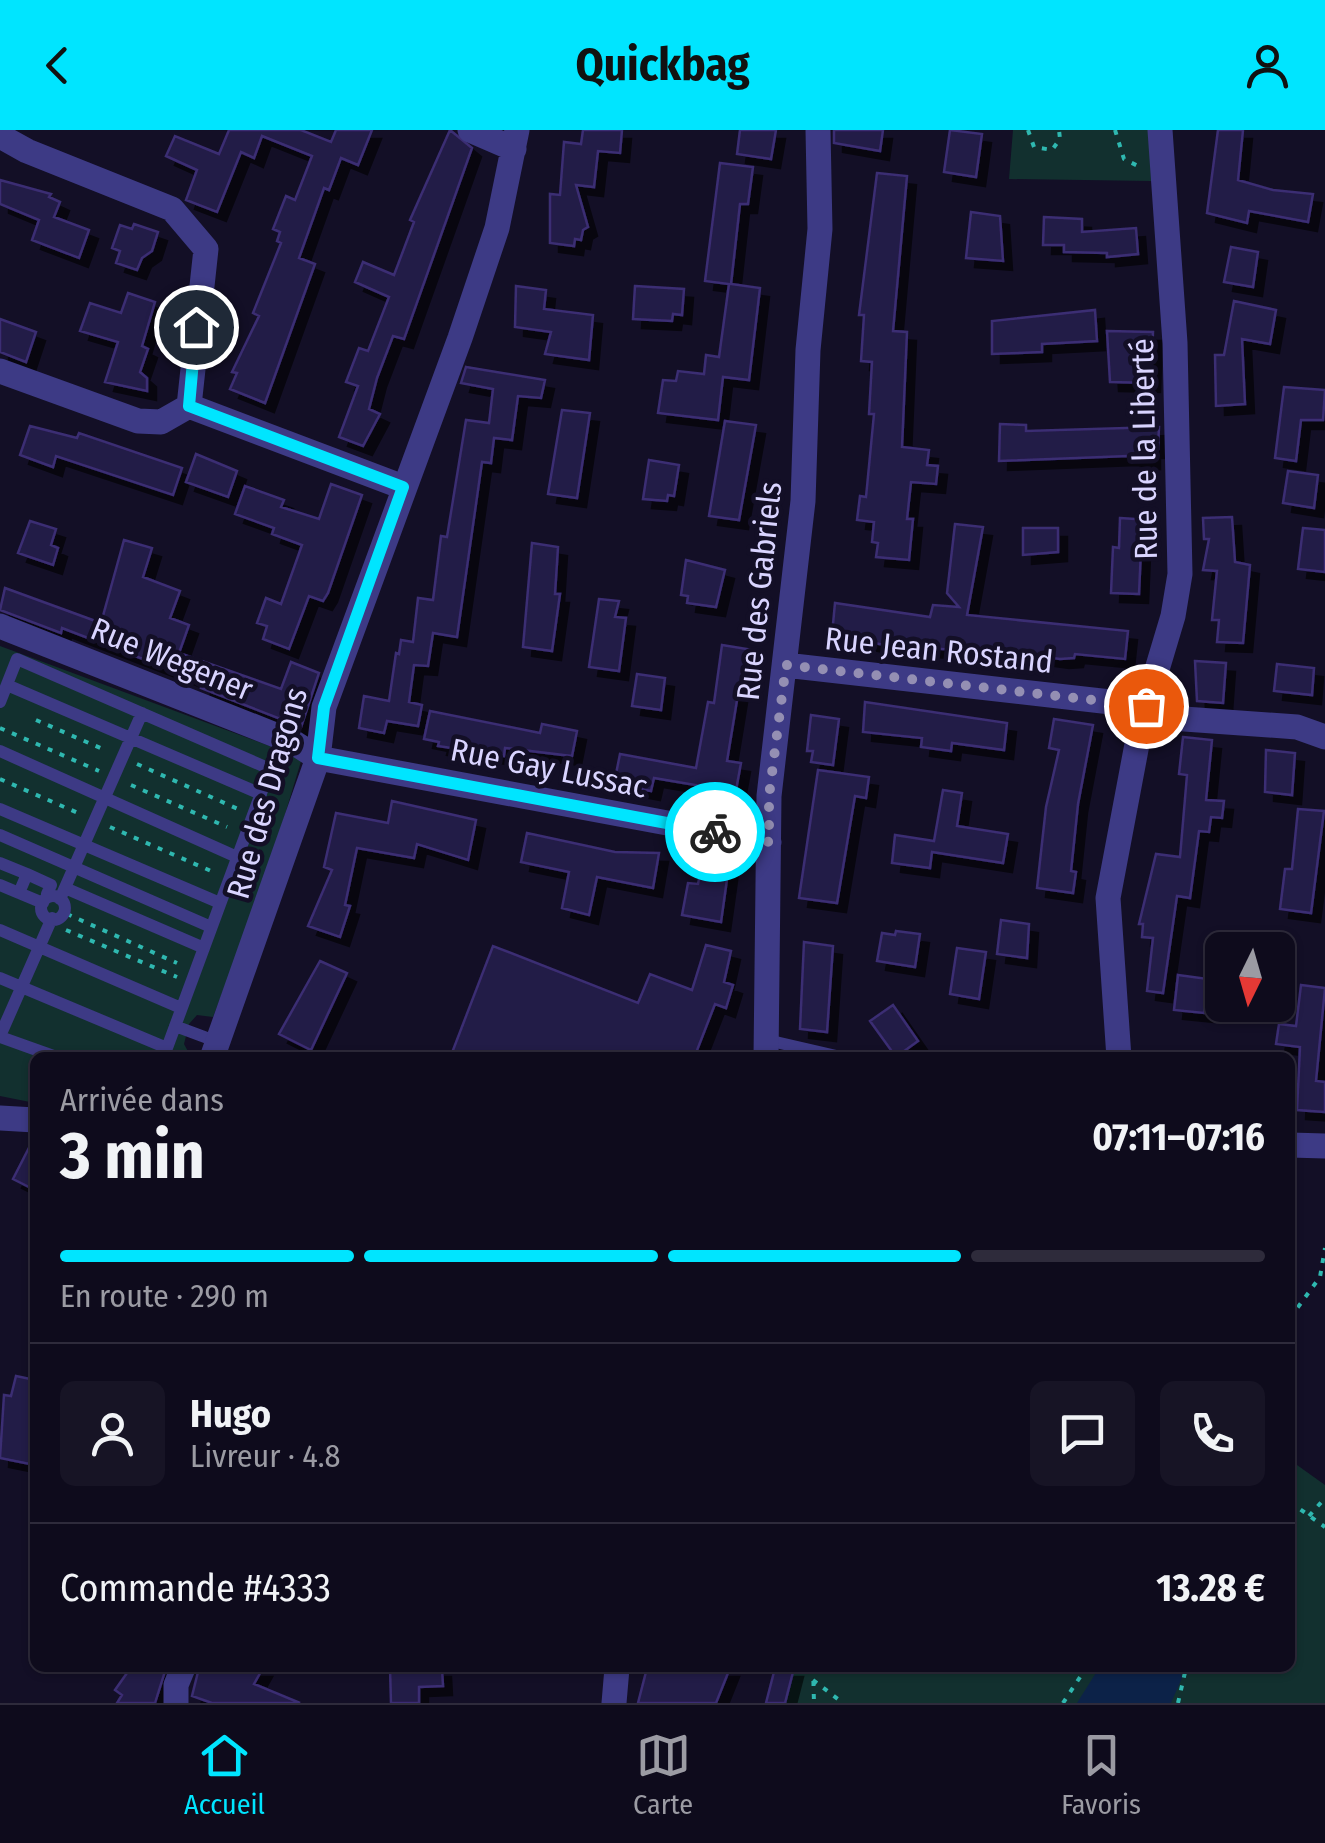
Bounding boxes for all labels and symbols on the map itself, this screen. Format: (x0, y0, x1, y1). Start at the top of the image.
pin (154, 285, 239, 370)
street label: Rue de la Liberté (1123, 338, 1165, 560)
street label: Rue des Gabriels (729, 480, 789, 702)
street label: Rue Wegener (86, 609, 258, 709)
street label: Rue Jean Rostand (823, 619, 1055, 681)
pin (1104, 664, 1189, 749)
street label: Rue des Dragons (219, 683, 315, 903)
street label: Rue Gay Lussac (447, 730, 651, 806)
courier (665, 782, 765, 882)
north arrow (1205, 932, 1295, 1022)

